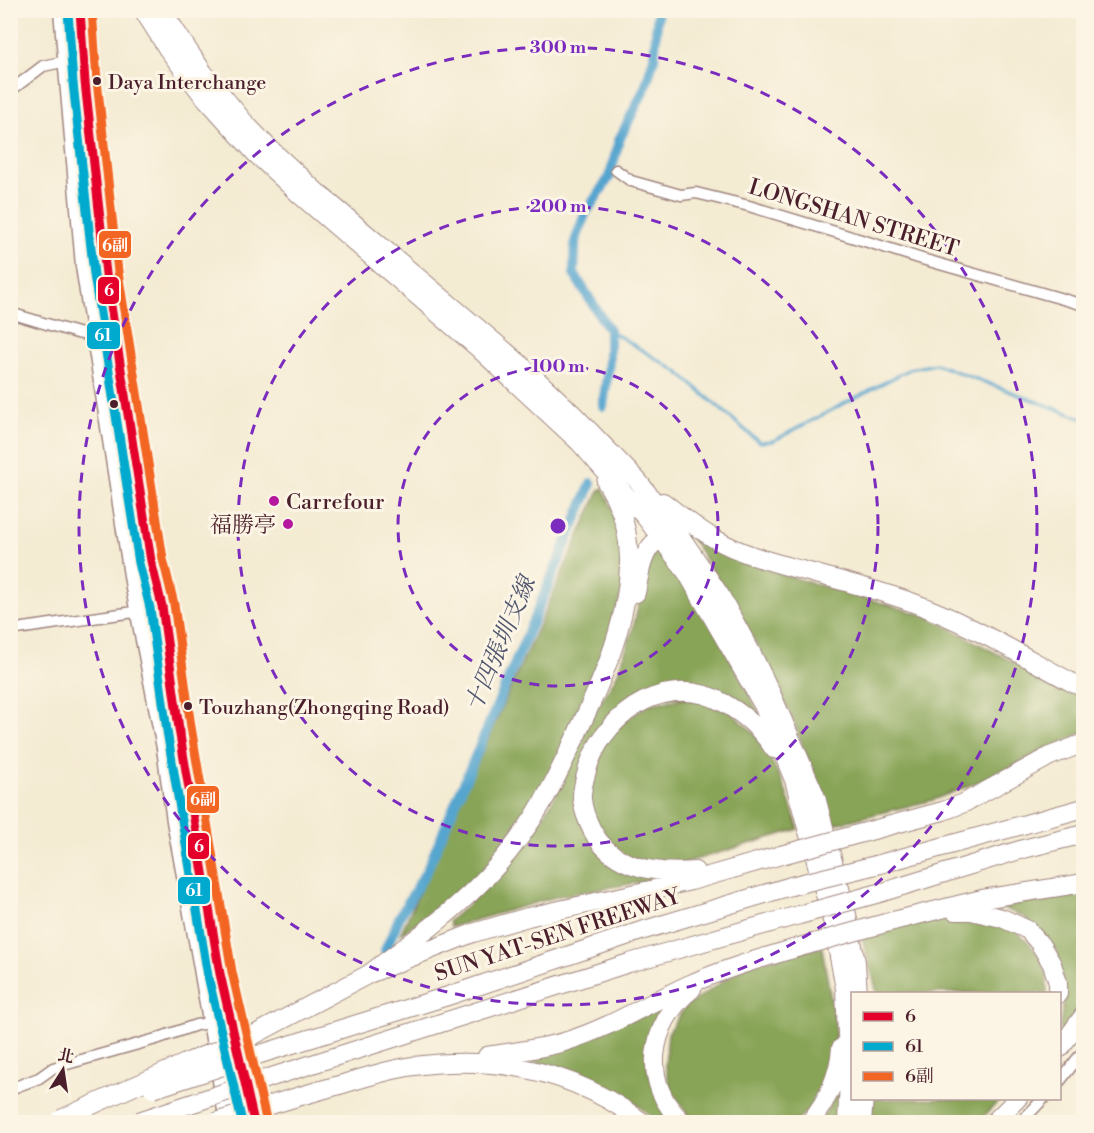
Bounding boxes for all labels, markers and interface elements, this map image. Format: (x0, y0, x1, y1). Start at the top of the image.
text: 300 m (530, 36, 587, 59)
place label: Daya Interchange (108, 71, 266, 96)
marker: Daya Interchange (91, 75, 103, 87)
street label: LONGSHAN STREET (745, 174, 962, 263)
text: 200 m (530, 195, 587, 218)
line badge: 6副 (98, 230, 132, 259)
text: 6副 (102, 236, 128, 256)
line badge: 6 (97, 276, 120, 305)
text: 6 (104, 281, 114, 301)
line badge: 61 (86, 321, 121, 350)
text: 61 (94, 326, 112, 346)
text: 100 m (531, 355, 585, 378)
unlabelled marker (108, 398, 120, 410)
place label: Carrefour (286, 489, 385, 516)
marker: Carrefour (267, 494, 281, 508)
place label: 福勝亭 (210, 512, 276, 539)
centre of rings (548, 516, 568, 536)
marker: 福勝亭 (281, 517, 295, 531)
water label: 十四張圳支線 (459, 569, 544, 717)
place label: Touzhang(Zhongqing Road) (199, 696, 450, 721)
marker: Touzhang(Zhongqing Road) (182, 700, 194, 712)
line badge: 6副 (186, 785, 220, 814)
text: 6副 (190, 790, 216, 810)
line badge: 6 (187, 832, 210, 860)
text: 6 (194, 837, 204, 857)
line badge: 61 (177, 876, 211, 905)
text: 61 (185, 881, 203, 901)
street label: SUN YAT-SEN FREEWAY (431, 882, 685, 988)
legend (851, 992, 1061, 1100)
text: 6 (905, 1005, 916, 1028)
text: 61 (905, 1035, 923, 1058)
north arrow (33, 1040, 93, 1100)
text: 北 (56, 1045, 76, 1068)
text: 6副 (905, 1065, 934, 1088)

